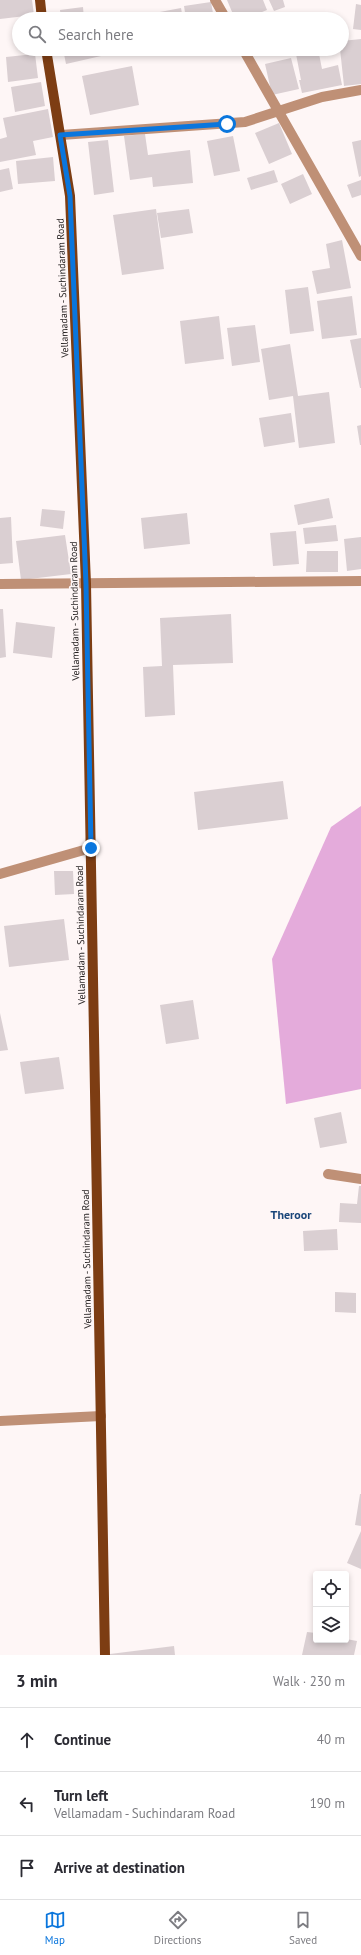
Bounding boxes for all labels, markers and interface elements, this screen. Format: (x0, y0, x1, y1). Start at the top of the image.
search box (12, 12, 349, 56)
icon: search (26, 23, 48, 45)
text: Search here (58, 25, 134, 44)
route start (218, 115, 236, 133)
street label: Vellamadam - Suchindaram Road (54, 218, 71, 359)
street label: Vellamadam - Suchindaram Road (67, 541, 82, 682)
route end (82, 839, 100, 857)
street label: Vellamadam - Suchindaram Road (73, 865, 88, 1006)
street label: Vellamadam - Suchindaram Road (79, 1189, 94, 1330)
district label: Theroor (271, 1207, 312, 1222)
map controls (313, 1571, 349, 1643)
button: locate (313, 1571, 349, 1607)
button: layers (313, 1607, 349, 1643)
text: 3 min (16, 1670, 57, 1692)
text: Walk · 230 m (273, 1673, 345, 1690)
icon: ahead (16, 1729, 38, 1751)
text: Continue (54, 1730, 111, 1749)
text: 40 m (317, 1731, 345, 1748)
text: Turn left (54, 1786, 108, 1805)
icon: left (16, 1793, 38, 1815)
text: 190 m (310, 1795, 345, 1812)
text: Vellamadam - Suchindaram Road (54, 1805, 235, 1822)
icon: arrive (16, 1857, 38, 1879)
text: Arrive at destination (54, 1858, 185, 1877)
tab: Map (44, 1909, 66, 1947)
tab: Directions (154, 1909, 201, 1947)
tab: Saved (289, 1909, 317, 1947)

